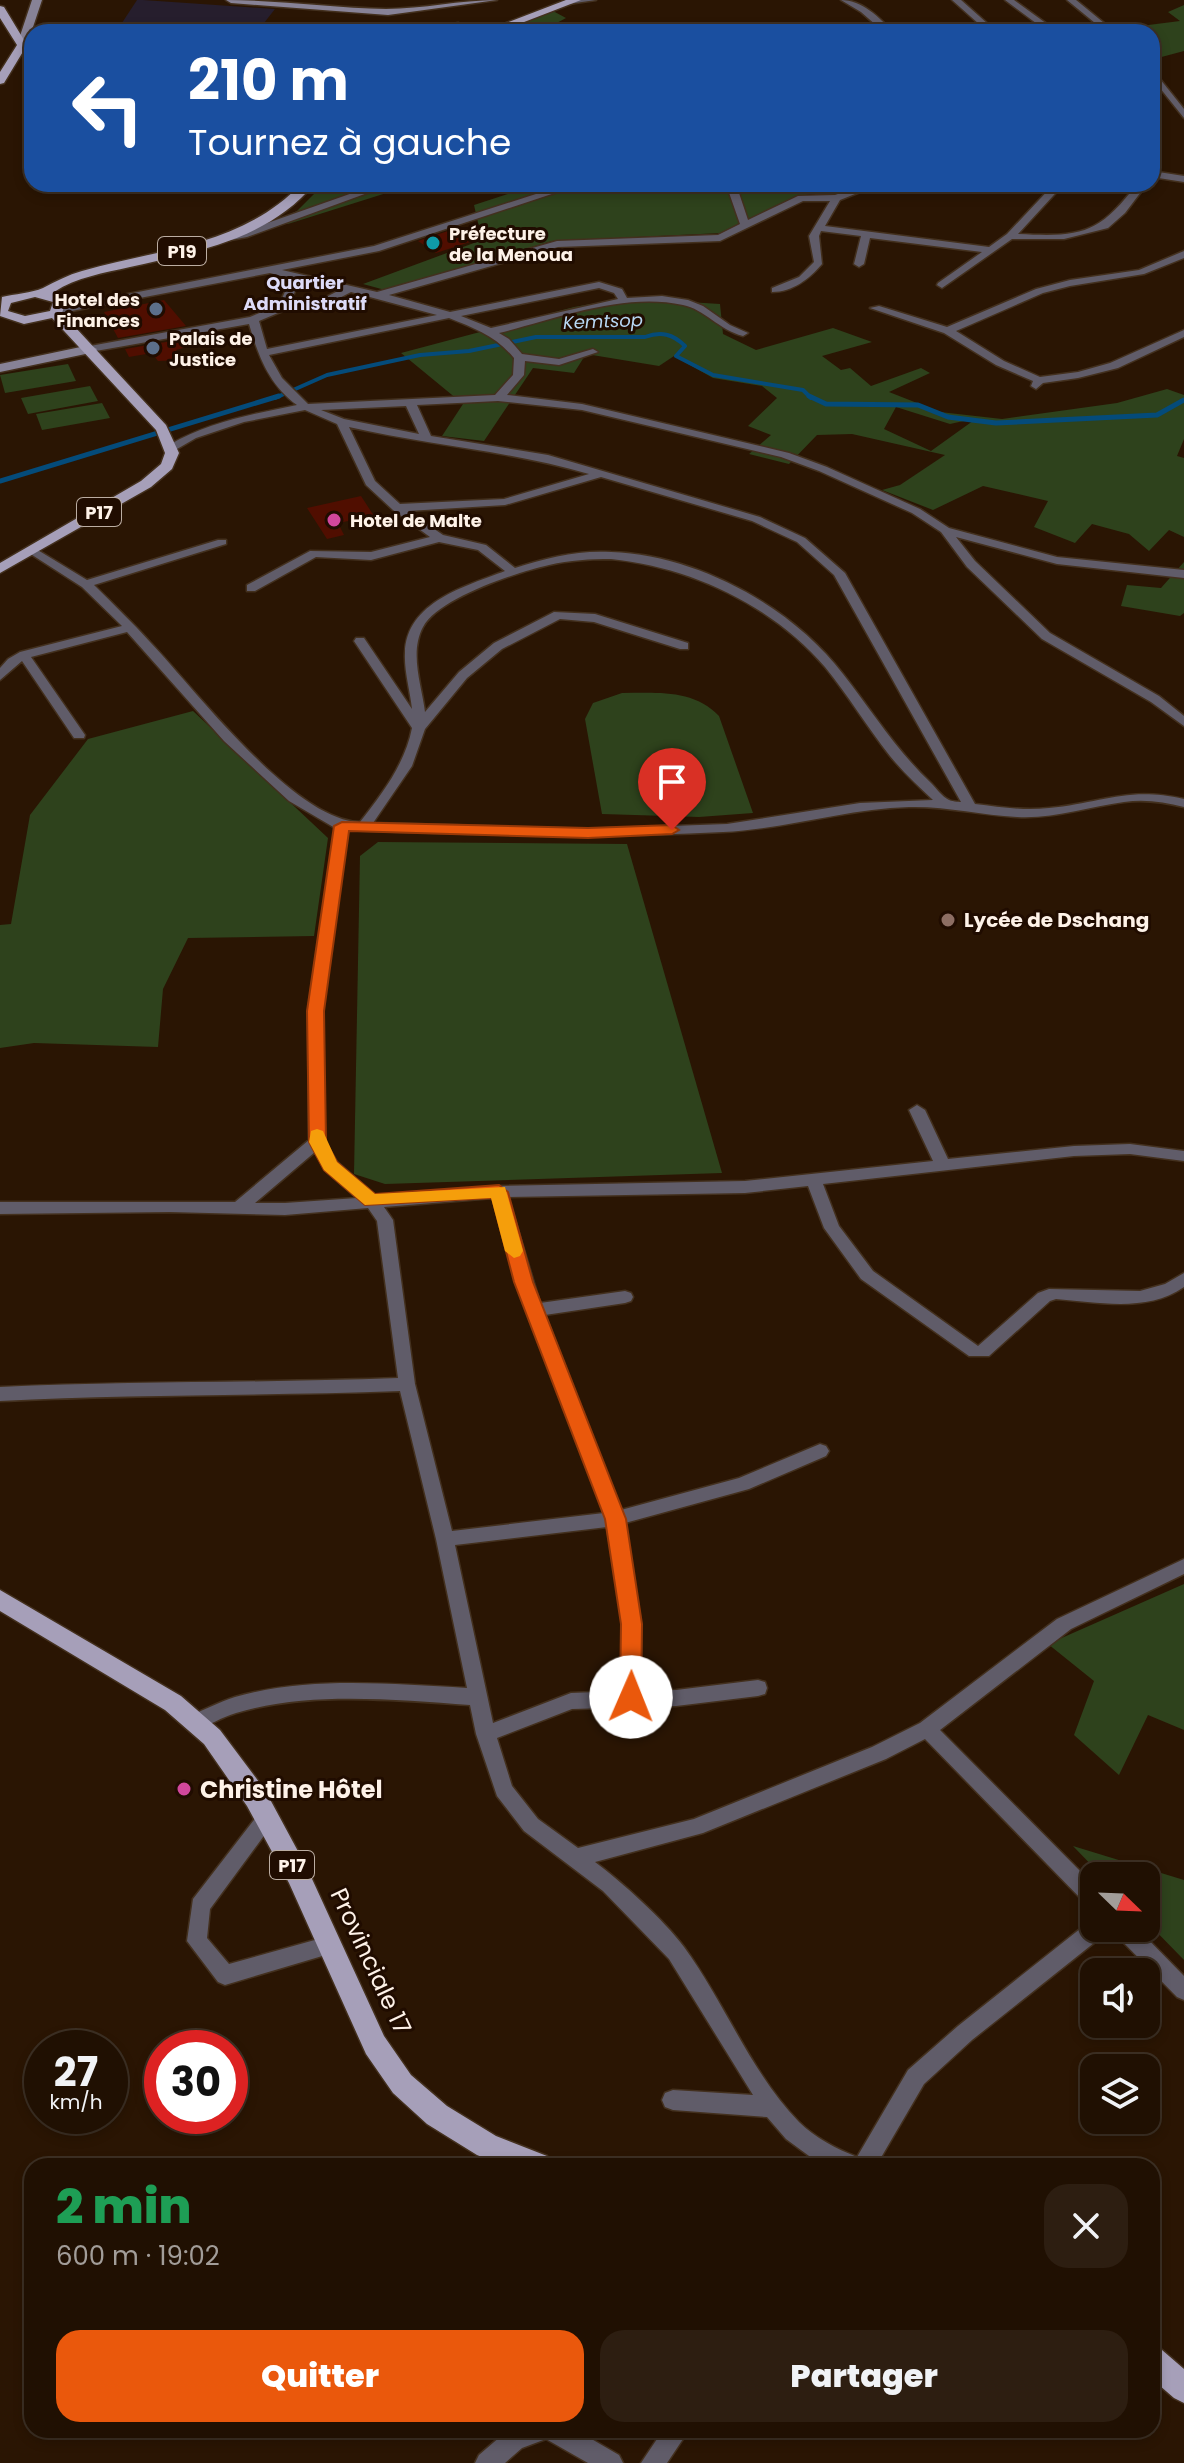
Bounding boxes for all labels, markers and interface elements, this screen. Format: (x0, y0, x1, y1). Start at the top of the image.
text: 210 m (188, 41, 349, 120)
icon: left (56, 56, 160, 160)
text: Tournez à gauche (188, 117, 511, 168)
place label: Préfecture de la Menoua (449, 221, 573, 267)
marker: Préfecture de la Menoua (424, 234, 442, 252)
road number: P19 (158, 237, 206, 265)
district label: Quartier Administratif (243, 270, 367, 316)
place label: Hotel des Finances (55, 287, 140, 333)
marker: Hotel des Finances (147, 300, 165, 318)
water label: Kemtsop (563, 307, 643, 335)
place label: Palais de Justice (169, 326, 252, 372)
marker: Palais de Justice (144, 339, 162, 357)
road number: P17 (77, 498, 121, 526)
place label: Hotel de Malte (350, 508, 482, 533)
marker: Hotel de Malte (325, 511, 343, 529)
pin (638, 748, 706, 830)
icon: arrive (650, 760, 694, 804)
place label: Lycée de Dschang (964, 906, 1149, 934)
marker: Lycée de Dschang (939, 911, 957, 929)
position arrow (589, 1655, 673, 1739)
place label: Christine Hôtel (200, 1773, 383, 1806)
marker: Christine Hôtel (175, 1780, 193, 1798)
road number: P17 (270, 1851, 314, 1879)
north arrow (1080, 1862, 1160, 1942)
map controls (1080, 1862, 1160, 2134)
street label: Provinciale 17 (323, 1883, 419, 2039)
button: sound (1080, 1958, 1160, 2038)
speed limit sign: 30 (144, 2030, 248, 2134)
text: 27 (54, 2044, 98, 2100)
button: layers (1080, 2054, 1160, 2134)
text: km/h (49, 2088, 103, 2116)
text: 2 min (56, 2173, 191, 2240)
button: close (1044, 2184, 1128, 2268)
text: 600 m · 19:02 (56, 2238, 220, 2274)
button: Quitter (56, 2330, 584, 2422)
button: Partager (600, 2330, 1128, 2422)

